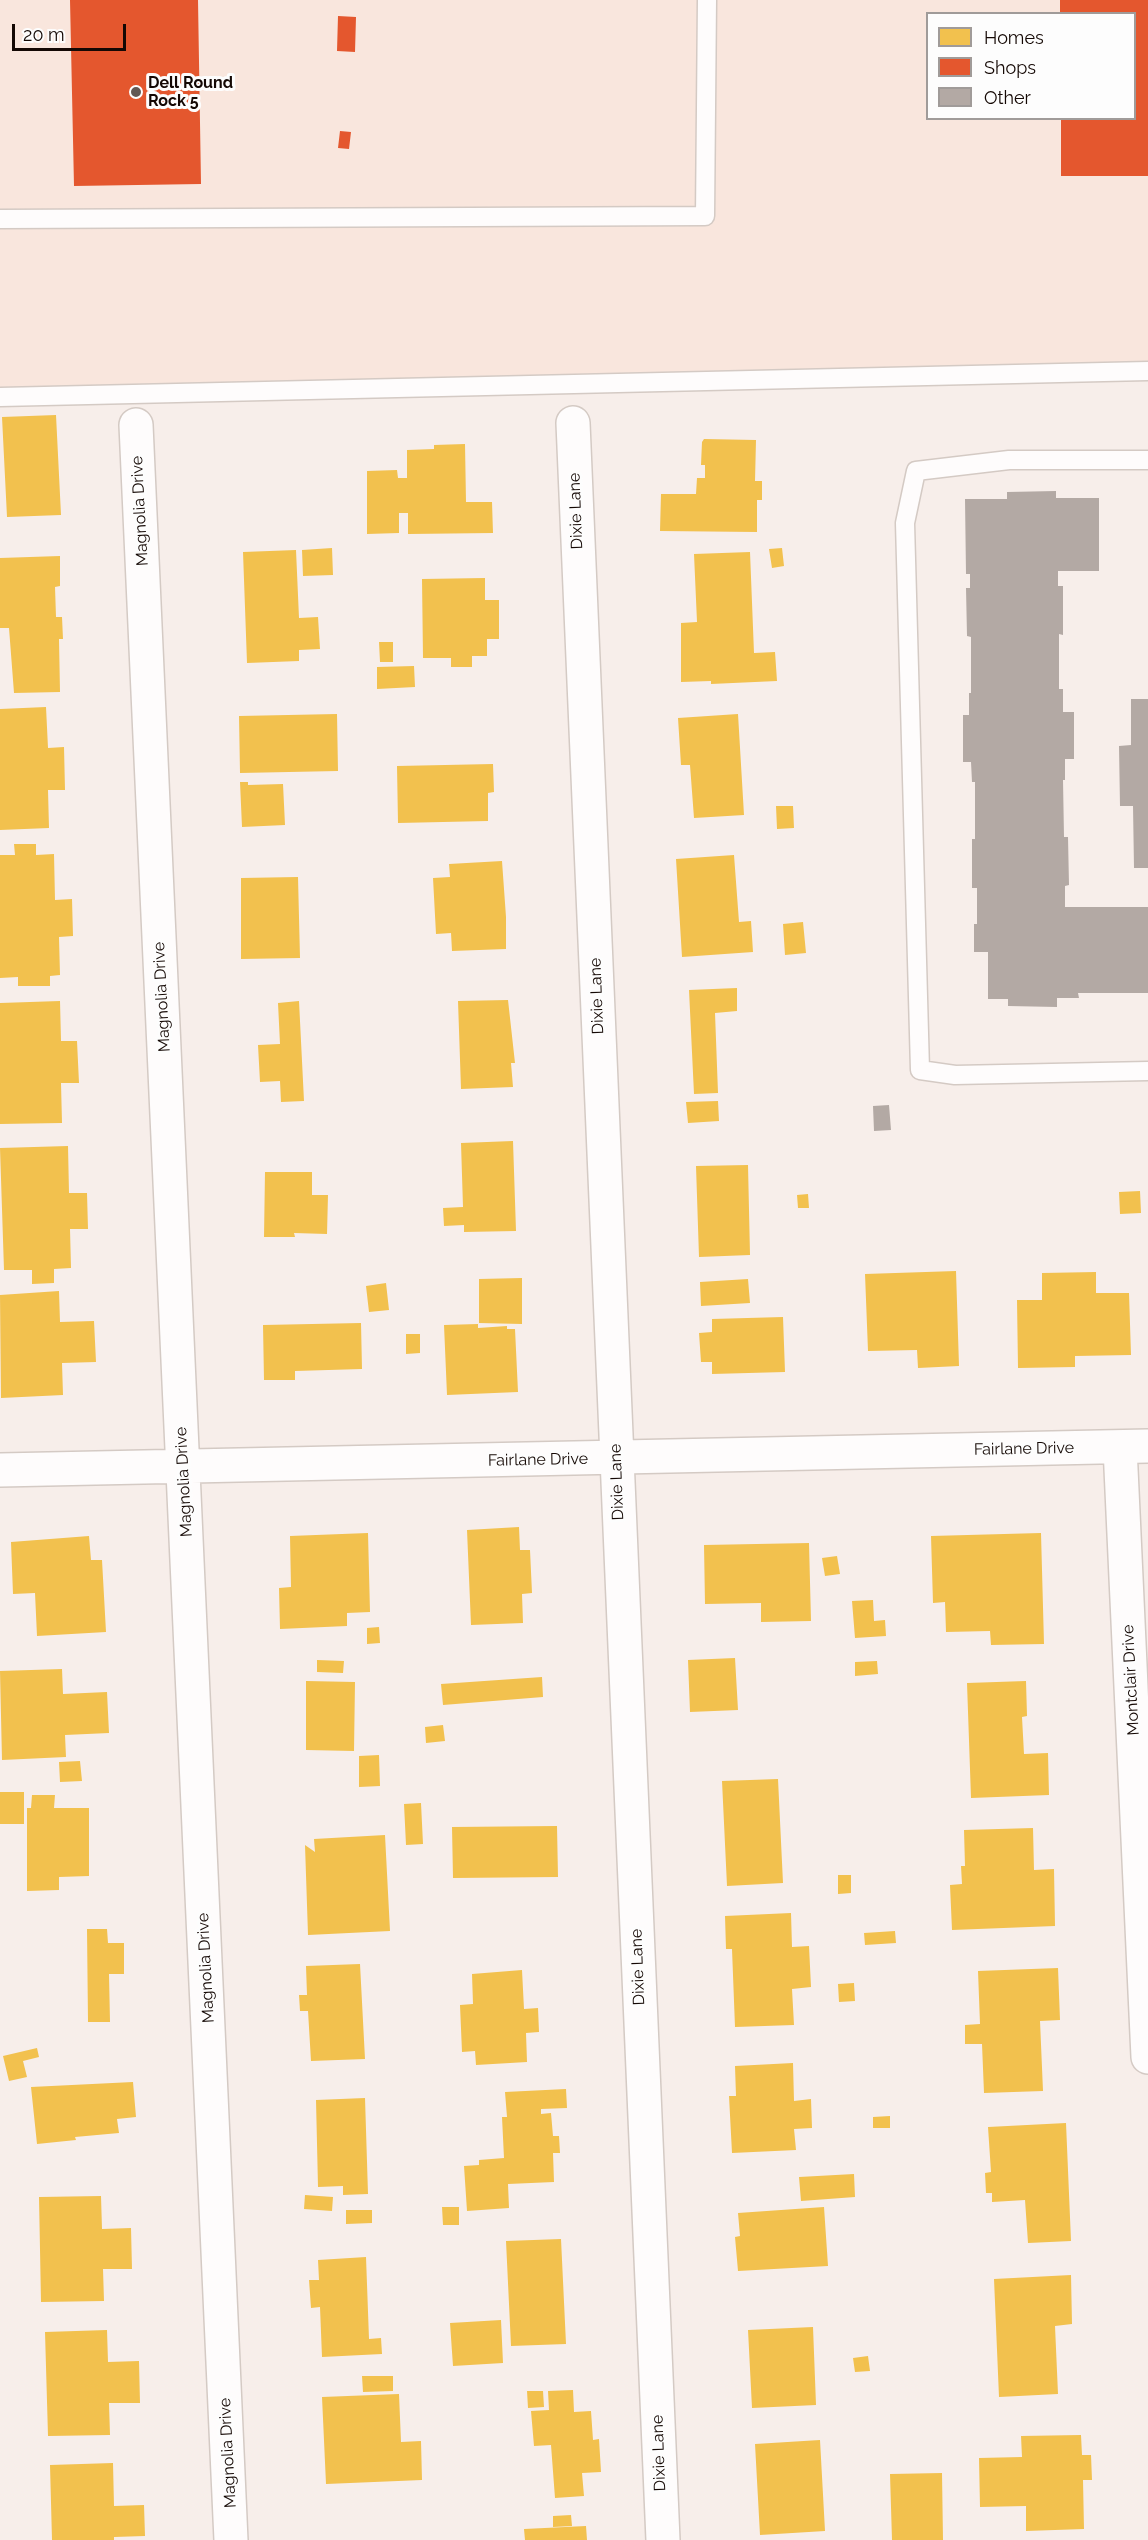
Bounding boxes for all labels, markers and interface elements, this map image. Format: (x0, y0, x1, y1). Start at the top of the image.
scale bar (15, 12, 129, 50)
legend (926, 12, 1136, 120)
text: 20 m (23, 24, 65, 45)
text: Homes (984, 27, 1044, 48)
text: Shops (984, 57, 1036, 78)
place label: Dell Round Rock 5 (148, 73, 233, 111)
marker: Dell Round Rock 5 (129, 85, 143, 99)
text: Other (984, 87, 1031, 108)
street label: Magnolia Drive (128, 455, 152, 567)
street label: Dixie Lane (565, 472, 587, 550)
street label: Magnolia Drive (150, 941, 174, 1053)
street label: Dixie Lane (586, 957, 608, 1035)
street label: Magnolia Drive (172, 1426, 196, 1538)
street label: Fairlane Drive (974, 1439, 1074, 1459)
street label: Dixie Lane (606, 1443, 628, 1521)
street label: Fairlane Drive (488, 1450, 588, 1470)
street label: Montclair Drive (1119, 1624, 1143, 1736)
street label: Magnolia Drive (194, 1912, 218, 2024)
street label: Dixie Lane (627, 1928, 649, 2006)
street label: Magnolia Drive (216, 2397, 240, 2509)
street label: Dixie Lane (648, 2414, 670, 2492)

